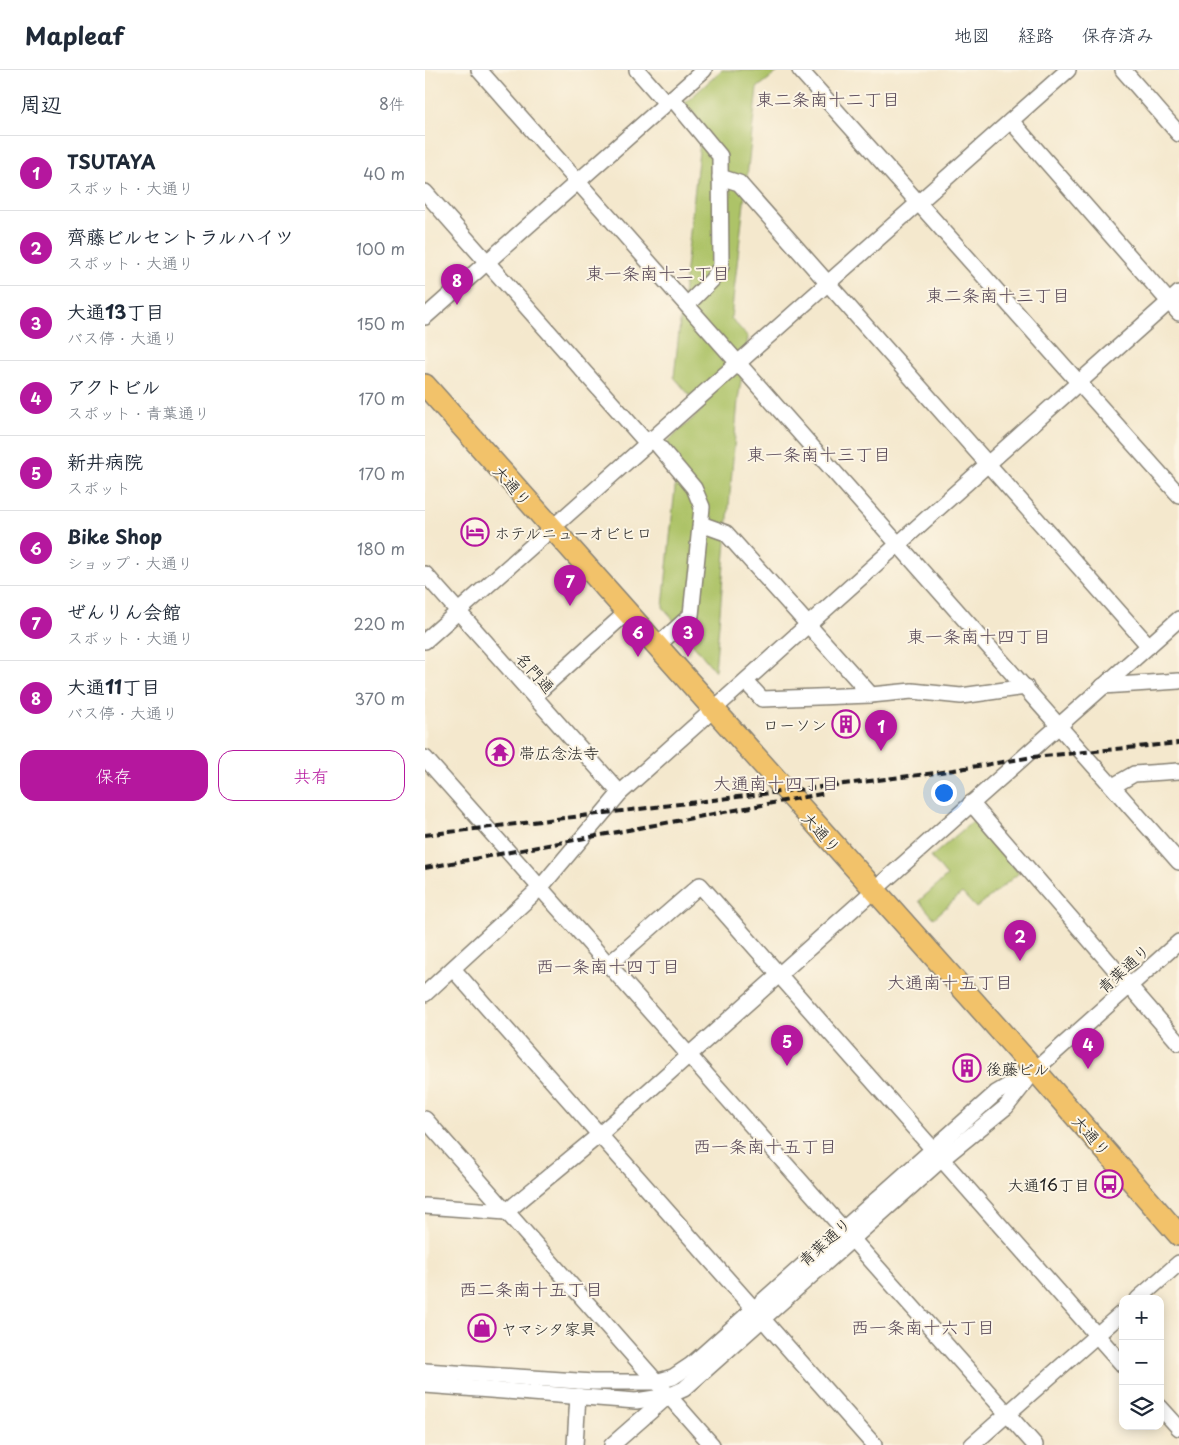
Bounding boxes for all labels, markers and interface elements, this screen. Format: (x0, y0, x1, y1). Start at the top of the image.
text: Mapleaf (25, 17, 124, 53)
text: 地図 (954, 21, 990, 48)
text: 経路 (1018, 21, 1054, 48)
text: 保存済み (1082, 21, 1154, 48)
district label: 東二条南十二丁目 (756, 85, 900, 112)
text: 周辺 (20, 87, 62, 119)
text: 8件 (379, 91, 405, 115)
text: TSUTAYA (67, 147, 155, 175)
text: 1 (32, 161, 40, 185)
text: 40 m (363, 161, 405, 185)
text: スポット · 大通り (67, 175, 194, 199)
text: 齊藤ビルセントラルハイツ (67, 222, 294, 250)
text: 2 (30, 236, 42, 260)
text: 100 m (356, 236, 405, 260)
text: スポット · 大通り (67, 250, 194, 274)
district label: 東一条南十二丁目 (586, 259, 730, 286)
pin: 8 (441, 264, 473, 305)
district label: 東二条南十三丁目 (926, 281, 1070, 308)
text: 大通13丁目 (67, 297, 165, 325)
text: 3 (31, 311, 41, 335)
text: 150 m (357, 311, 405, 335)
text: バス停 · 大通り (67, 325, 178, 349)
text: アクトビル (67, 372, 160, 400)
text: 4 (31, 386, 41, 410)
text: 170 m (359, 386, 405, 410)
text: スポット · 青葉通り (67, 400, 210, 424)
district label: 東一条南十三丁目 (747, 440, 891, 467)
text: 新井病院 (67, 447, 143, 475)
street label: 大通り (488, 459, 538, 511)
text: 5 (31, 461, 41, 485)
text: 170 m (359, 461, 405, 485)
text: スポット (67, 475, 131, 499)
hotel icon: ホテルニューオビヒロ (460, 517, 490, 547)
place label: ホテルニューオビヒロ (494, 520, 652, 544)
text: Bike Shop (67, 522, 162, 550)
text: 6 (30, 536, 42, 560)
text: 180 m (357, 536, 405, 560)
text: ショップ · 大通り (67, 550, 193, 574)
pin: 7 (554, 565, 586, 606)
text: ぜんりん会館 (67, 597, 181, 625)
text: 7 (31, 611, 41, 635)
text: 220 m (354, 611, 405, 635)
pin: 6 (622, 616, 654, 657)
pin: 3 (672, 616, 704, 657)
district label: 東一条南十四丁目 (907, 622, 1051, 649)
text: スポット · 大通り (67, 625, 194, 649)
street label: 名門通 (511, 646, 561, 698)
text: 大通11丁目 (67, 672, 160, 700)
text: 8 (31, 686, 41, 710)
text: 370 m (355, 686, 405, 710)
text: バス停 · 大通り (67, 700, 178, 724)
building icon: ローソン (831, 709, 861, 739)
pin: 1 (865, 710, 897, 751)
place label: ローソン (763, 712, 827, 736)
temple icon: 帯広念法寺 (485, 737, 515, 767)
place label: 帯広念法寺 (519, 740, 599, 764)
button: 保存 (20, 750, 208, 801)
button: 共有 (218, 750, 405, 801)
district label: 大通南十四丁目 (713, 769, 839, 796)
your location (931, 780, 957, 806)
street label: 大通り (797, 806, 847, 858)
pin: 2 (1004, 920, 1036, 961)
street label: 青葉通り (1091, 938, 1155, 998)
district label: 西一条南十四丁目 (536, 952, 680, 979)
district label: 大通南十五丁目 (887, 968, 1013, 995)
pin: 5 (771, 1025, 803, 1066)
pin: 4 (1072, 1028, 1104, 1069)
building icon: 後藤ビル (952, 1053, 982, 1083)
place label: 後藤ビル (986, 1056, 1050, 1080)
street label: 大通り (1067, 1109, 1117, 1161)
district label: 西一条南十五丁目 (693, 1132, 837, 1159)
bus stop icon: 大通16丁目 (1094, 1169, 1124, 1199)
place label: 大通16丁目 (1008, 1172, 1090, 1196)
street label: 青葉通り (792, 1211, 856, 1271)
district label: 西二条南十五丁目 (459, 1275, 603, 1302)
map controls (1119, 1295, 1164, 1430)
button: + (1119, 1295, 1164, 1340)
shop icon: ヤマシタ家具 (467, 1313, 497, 1343)
district label: 西一条南十六丁目 (851, 1313, 995, 1340)
place label: ヤマシタ家具 (501, 1316, 596, 1340)
button: − (1119, 1340, 1164, 1385)
button: layers (1119, 1385, 1164, 1430)

